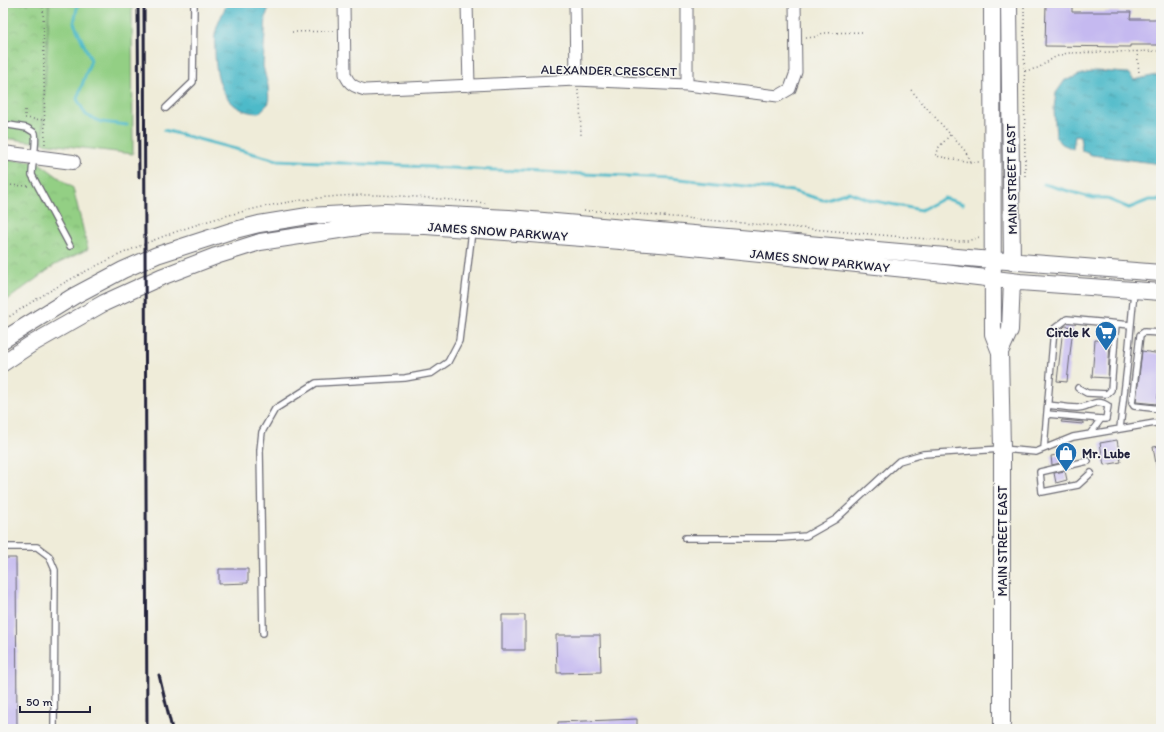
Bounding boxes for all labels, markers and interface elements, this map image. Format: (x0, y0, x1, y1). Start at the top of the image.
street label: ALEXANDER CRESCENT (541, 62, 678, 79)
street label: MAIN STREET EAST (1003, 123, 1020, 235)
street label: JAMES SNOW PARKWAY (427, 219, 569, 244)
street label: JAMES SNOW PARKWAY (749, 246, 891, 275)
supermarket icon: Circle K (1093, 319, 1119, 352)
place label: Circle K (1046, 325, 1091, 340)
shop icon: Mr. Lube (1053, 440, 1079, 473)
place label: Mr. Lube (1082, 446, 1130, 461)
street label: MAIN STREET EAST (995, 485, 1010, 597)
scale bar (20, 688, 90, 714)
text: 50 m (26, 695, 52, 709)

